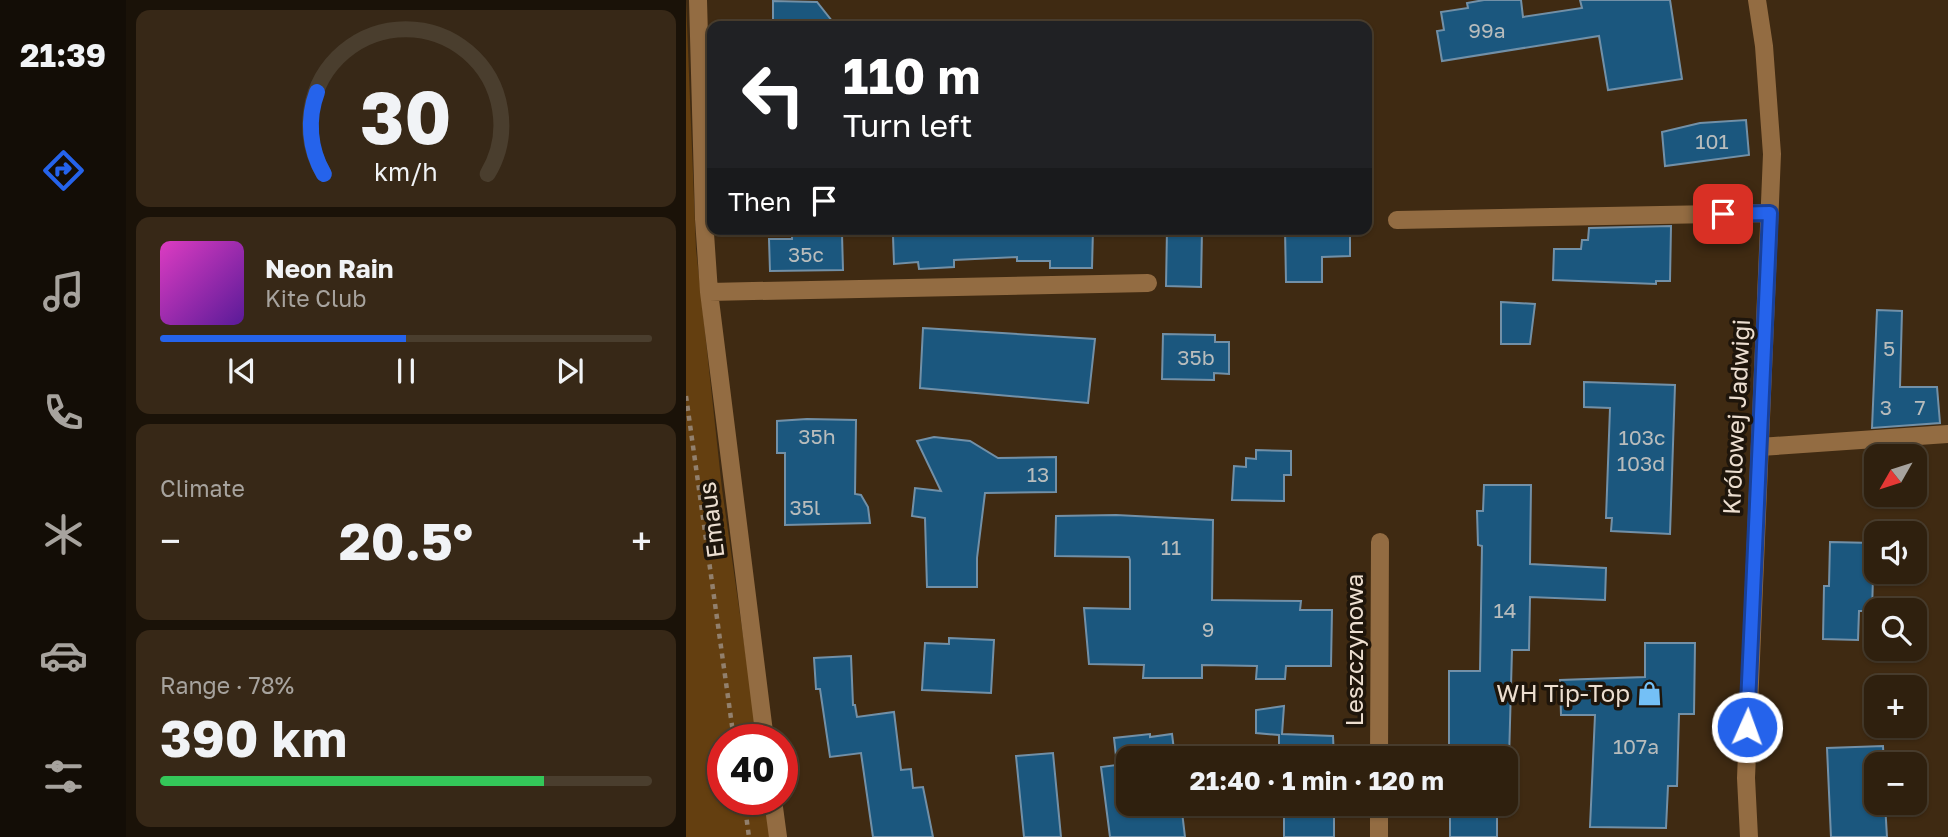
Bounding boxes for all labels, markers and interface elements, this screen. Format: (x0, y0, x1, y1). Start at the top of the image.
house number: 99a (1468, 17, 1506, 43)
text: 21:39 (20, 36, 106, 74)
text: 110 m (843, 46, 980, 105)
icon: left (728, 49, 819, 140)
text: 30 (360, 74, 452, 161)
text: Turn left (843, 106, 972, 144)
house number: 101 (1695, 128, 1729, 154)
icon: directions (39, 146, 88, 195)
text: km/h (374, 156, 438, 187)
icon: arrive (805, 182, 843, 220)
pin (1693, 184, 1753, 244)
text: Then (728, 186, 791, 217)
icon: arrive (1704, 195, 1742, 233)
house number: 35c (788, 241, 824, 267)
text: Neon Rain (265, 253, 394, 284)
icon: music (39, 267, 88, 316)
text: Kite Club (265, 284, 366, 312)
street label: Królowej Jadwigi (1716, 318, 1755, 516)
house number: 5 (1883, 335, 1895, 361)
house number: 35b (1177, 344, 1215, 370)
icon: previous (223, 352, 261, 390)
icon: pause (387, 352, 425, 390)
icon: next (551, 352, 589, 390)
icon: phone (39, 388, 88, 437)
house number: 3 (1880, 394, 1892, 420)
house number: 7 (1914, 394, 1926, 420)
house number: 35h (798, 423, 836, 449)
house number: 103c (1619, 424, 1665, 450)
north arrow (1864, 444, 1927, 508)
map controls (1864, 444, 1927, 815)
house number: 103d (1617, 450, 1665, 476)
house number: 13 (1027, 461, 1049, 487)
text: Climate (160, 474, 245, 502)
street label: Emaus (691, 480, 730, 560)
house number: 35l (789, 494, 821, 520)
text: 20.5° (339, 509, 473, 571)
icon: climate (39, 510, 88, 559)
text: − (160, 518, 181, 563)
text: + (631, 518, 652, 563)
button: sound (1864, 521, 1927, 584)
house number: 11 (1161, 534, 1181, 560)
street label: Leszczynowa (1339, 574, 1368, 726)
house number: 14 (1494, 597, 1517, 623)
button: search (1864, 598, 1927, 661)
house number: 9 (1202, 616, 1214, 642)
icon: car (39, 631, 88, 680)
text: Range · 78% (160, 671, 294, 699)
button: + (1864, 675, 1927, 738)
place label: WH Tip-Top (1496, 678, 1630, 707)
shop icon: WH Tip-Top (1636, 680, 1664, 708)
position arrow (1710, 690, 1784, 764)
text: 390 km (160, 706, 347, 768)
speed limit sign: 40 (707, 724, 798, 815)
house number: 107a (1613, 733, 1659, 759)
icon: filters (39, 752, 88, 801)
button: − (1864, 752, 1927, 815)
text: 21:40 · 1 min · 120 m (1190, 765, 1444, 796)

